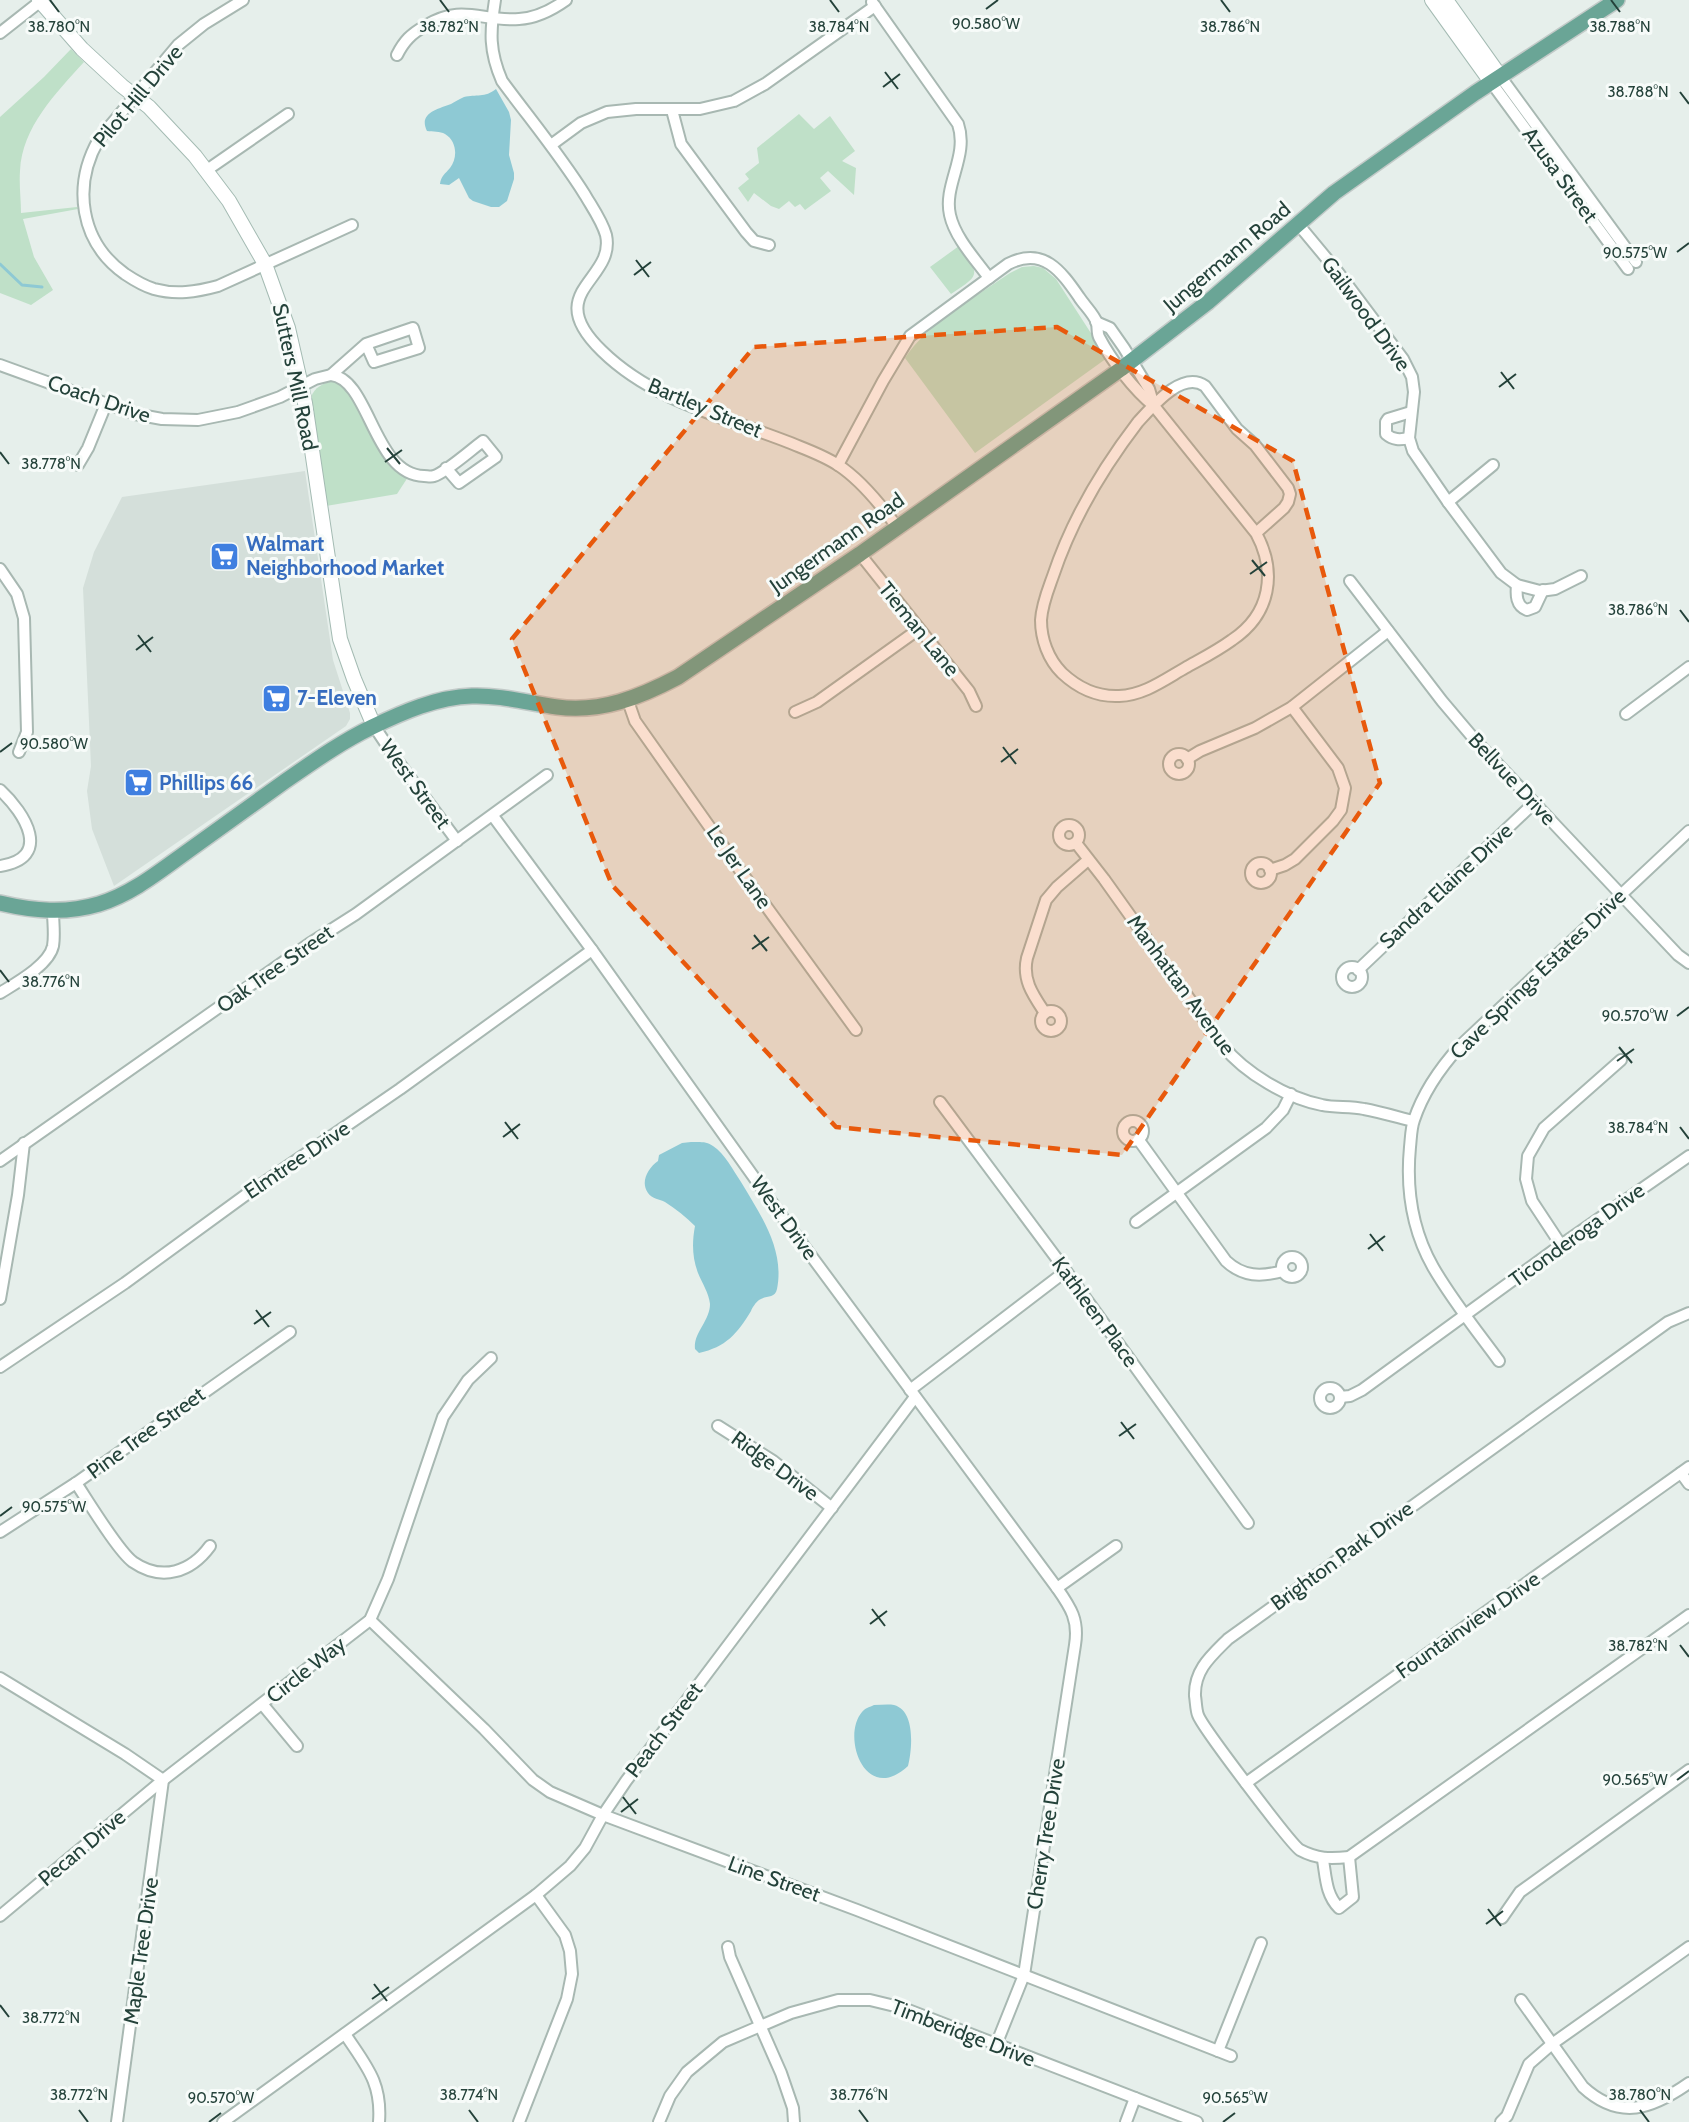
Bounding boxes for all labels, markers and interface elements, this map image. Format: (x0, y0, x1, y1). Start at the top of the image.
text: 90.580°W (952, 15, 1021, 33)
text: 38.780°N (28, 18, 90, 36)
text: 38.782°N (419, 18, 479, 36)
text: 38.784°N (809, 18, 869, 36)
text: 38.786°N (1200, 18, 1260, 36)
text: 38.788°N (1590, 18, 1650, 36)
street label: Pilot Hill Drive (88, 39, 188, 152)
text: 38.788°N (1608, 83, 1668, 101)
street label: Azusa Street (1518, 122, 1603, 227)
street label: Jungermann Road (1157, 196, 1295, 318)
text: 90.575°W (1603, 244, 1668, 262)
street label: Gailwood Drive (1317, 252, 1416, 376)
street label: Sutters Mill Road (268, 301, 323, 453)
street label: Coach Drive (45, 369, 154, 428)
street label: Bartley Street (645, 372, 766, 443)
text: 38.778°N (21, 455, 81, 473)
street label: Jungermann Road (764, 487, 909, 599)
place label: Walmart Neighborhood Market (246, 531, 444, 580)
supermarket icon: Walmart Neighborhood Market (209, 540, 241, 572)
street label: Tieman Lane (874, 576, 965, 681)
text: 38.786°N (1608, 601, 1668, 619)
supermarket icon: 7-Eleven (260, 682, 292, 714)
place label: 7-Eleven (297, 685, 377, 710)
street label: Bellvue Drive (1463, 727, 1562, 830)
street label: West Street (375, 734, 456, 833)
text: 90.580°W (20, 735, 89, 753)
supermarket icon: Phillips 66 (122, 767, 154, 799)
place label: Phillips 66 (159, 770, 253, 795)
street label: Sandra Elaine Drive (1374, 818, 1517, 954)
street label: Le Jer Lane (702, 820, 777, 913)
street label: Cave Springs Estates Drive (1445, 883, 1631, 1064)
street label: Manhattan Avenue (1122, 910, 1241, 1060)
street label: Oak Tree Street (212, 919, 338, 1018)
text: 38.776°N (22, 973, 80, 991)
text: 90.570°W (1602, 1007, 1669, 1025)
street label: Elmtree Drive (239, 1115, 354, 1204)
text: 38.784°N (1608, 1119, 1668, 1137)
street label: West Drive (746, 1171, 823, 1265)
street label: Ticonderoga Drive (1504, 1177, 1649, 1292)
street label: Kathleen Place (1047, 1252, 1144, 1372)
street label: Pine Tree Street (82, 1381, 209, 1484)
street label: Ridge Drive (727, 1426, 824, 1506)
street label: Brighton Park Drive (1266, 1495, 1418, 1616)
text: 90.575°W (22, 1498, 87, 1516)
street label: Fountainview Drive (1391, 1566, 1545, 1684)
street label: Circle Way (261, 1631, 351, 1708)
text: 38.782°N (1608, 1637, 1668, 1655)
street label: Peach Street (620, 1677, 707, 1782)
street label: Cherry Tree Drive (1021, 1756, 1070, 1911)
text: 90.565°W (1602, 1771, 1668, 1789)
street label: Pecan Drive (33, 1804, 130, 1891)
street label: Line Street (725, 1850, 824, 1907)
street label: Maple Tree Drive (118, 1876, 163, 2026)
street label: Timberidge Drive (888, 1994, 1039, 2072)
text: 38.772°N (22, 2009, 80, 2027)
text: 38.772°N (50, 2086, 108, 2104)
text: 38.774°N (440, 2086, 498, 2104)
text: 38.776°N (830, 2086, 888, 2104)
text: 38.780°N (1609, 2086, 1671, 2104)
text: 90.570°W (188, 2089, 255, 2107)
text: 90.565°W (1202, 2089, 1268, 2107)

